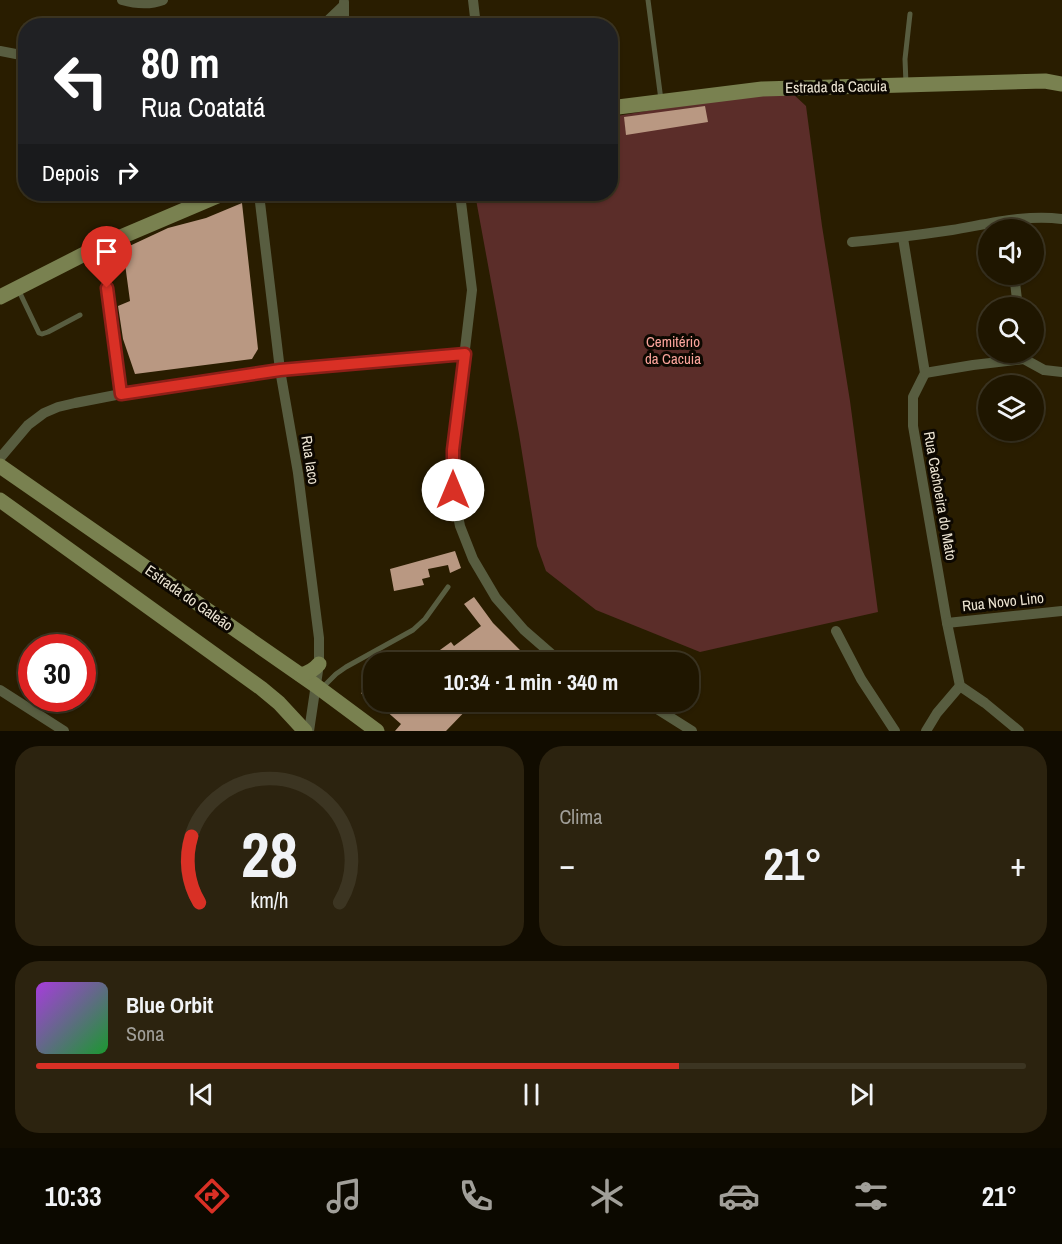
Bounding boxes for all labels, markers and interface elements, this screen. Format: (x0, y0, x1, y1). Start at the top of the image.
text: 80 m (141, 35, 220, 91)
icon: left (42, 42, 120, 120)
street label: Estrada da Cacuia (785, 75, 887, 98)
text: Rua Coatatá (141, 89, 265, 125)
icon: right (111, 156, 144, 189)
text: Depois (42, 158, 99, 188)
map controls (978, 219, 1044, 441)
button: sound (978, 219, 1044, 285)
pin (81, 226, 132, 288)
icon: arrive (90, 235, 123, 268)
button: search (978, 297, 1044, 363)
park label: Cemitério da Cacuia (645, 331, 701, 369)
button: layers (978, 375, 1044, 441)
street label: Rua Cachoeira do Mato (919, 430, 962, 562)
street label: Rua Iaco (296, 434, 325, 486)
position arrow (421, 458, 485, 522)
street label: Estrada do Galeão (141, 560, 237, 636)
street label: Rua Novo Lino (961, 587, 1045, 616)
speed limit sign: 30 (18, 634, 96, 712)
text: 10:34 · 1 min · 340 m (444, 667, 618, 697)
text: Clima (560, 803, 602, 830)
text: 28 (241, 812, 298, 896)
text: 21° (763, 833, 822, 894)
text: − (560, 842, 575, 886)
text: + (1010, 842, 1026, 886)
text: km/h (250, 886, 288, 915)
text: Blue Orbit (126, 990, 213, 1020)
text: Sona (126, 1020, 164, 1047)
icon: previous (185, 1078, 218, 1111)
icon: pause (515, 1078, 548, 1111)
icon: next (845, 1078, 878, 1111)
icon: directions (191, 1175, 233, 1217)
icon: music (323, 1175, 365, 1217)
icon: phone (455, 1175, 497, 1217)
icon: climate (586, 1175, 628, 1217)
icon: car (718, 1175, 760, 1217)
icon: filters (850, 1175, 892, 1217)
text: 10:33 (45, 1178, 101, 1214)
text: 21° (982, 1178, 1017, 1214)

